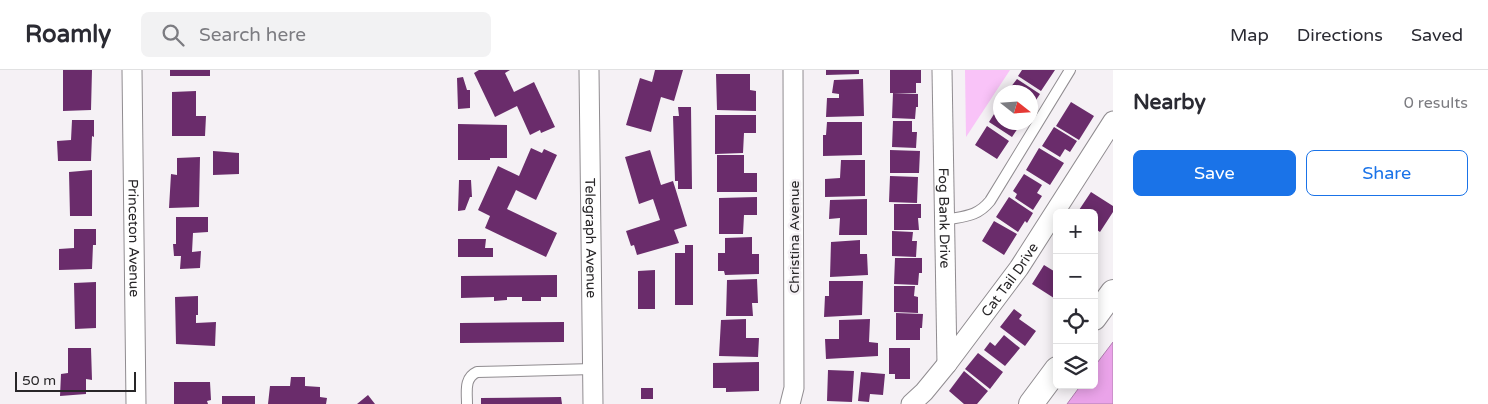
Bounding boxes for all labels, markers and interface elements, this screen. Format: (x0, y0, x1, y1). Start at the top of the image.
search box (141, 12, 491, 57)
text: Roamly (25, 20, 111, 49)
icon: search (159, 21, 187, 49)
text: Search here (199, 24, 306, 46)
text: Map (1230, 24, 1269, 46)
text: Directions (1297, 24, 1383, 46)
text: Saved (1411, 24, 1463, 46)
north arrow (993, 85, 1038, 130)
text: Nearby (1133, 90, 1206, 115)
text: 0 results (1404, 93, 1468, 113)
button: Save (1133, 150, 1296, 196)
button: Share (1306, 150, 1468, 196)
street label: Fog Bank Drive (935, 167, 954, 269)
street label: Telegraph Avenue (582, 178, 600, 298)
street label: Princeton Avenue (125, 179, 143, 297)
street label: Christina Avenue (786, 181, 803, 293)
map controls (1053, 209, 1098, 389)
button: + (1053, 209, 1098, 254)
street label: Cat Tail Drive (977, 239, 1042, 320)
button: − (1053, 254, 1098, 299)
button: locate (1053, 299, 1098, 344)
button: layers (1053, 344, 1098, 389)
scale bar (15, 369, 136, 392)
text: 50 m (22, 372, 56, 389)

